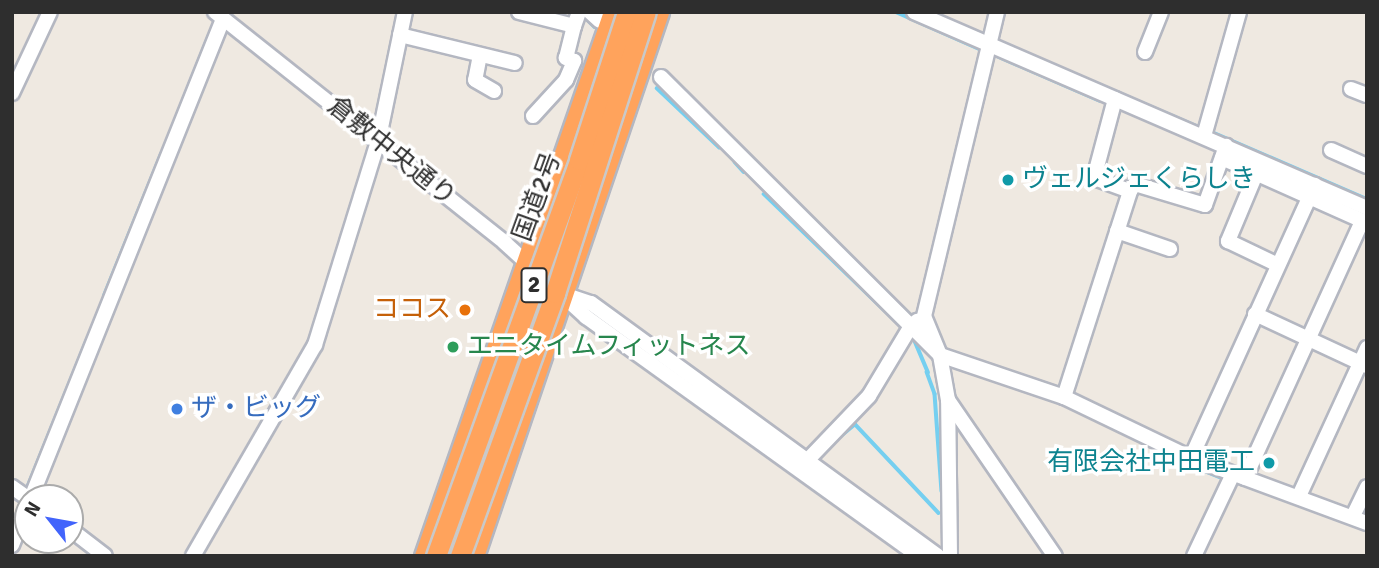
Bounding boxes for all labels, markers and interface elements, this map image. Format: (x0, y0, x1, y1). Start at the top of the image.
street label: 倉敷中央通り (321, 91, 461, 213)
street label: 国道2号 (508, 148, 568, 246)
place label: ヴェルジェくらしき (1022, 164, 1256, 196)
marker: ヴェルジェくらしき (1000, 172, 1016, 188)
road number: 2 (520, 264, 548, 306)
place label: ココス (373, 294, 451, 326)
marker: ココス (457, 302, 473, 318)
place label: エニタイムフィットネス (467, 331, 753, 363)
marker: エニタイムフィットネス (445, 339, 461, 355)
place label: ザ・ビッグ (191, 393, 321, 425)
marker: ザ・ビッグ (169, 401, 185, 417)
place label: 有限会社中田電工 (1047, 447, 1255, 479)
marker: 有限会社中田電工 (1261, 455, 1277, 471)
north arrow (14, 484, 84, 554)
text: N (19, 497, 46, 521)

